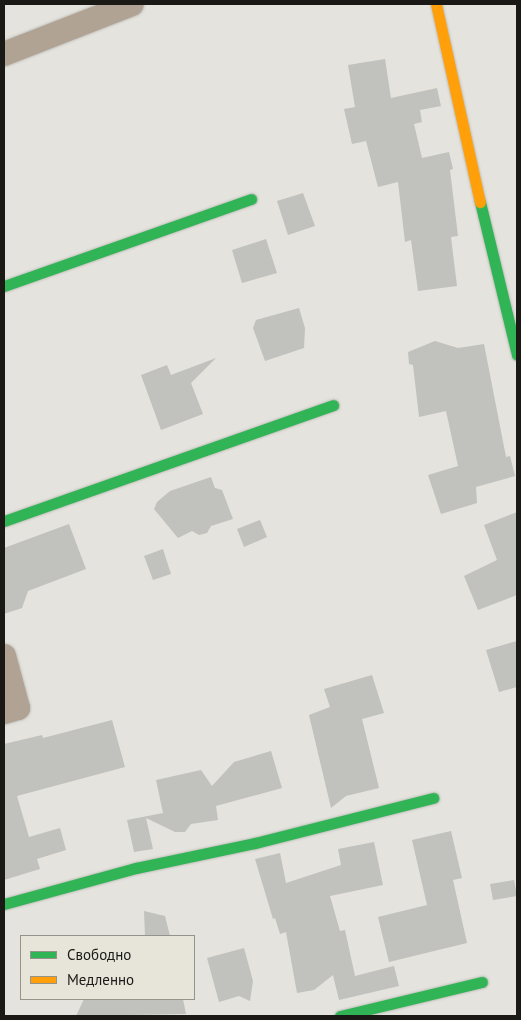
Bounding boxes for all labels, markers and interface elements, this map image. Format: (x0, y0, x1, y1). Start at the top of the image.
legend (20, 935, 195, 1000)
text: Свободно (67, 945, 131, 964)
text: Медленно (67, 970, 134, 989)

